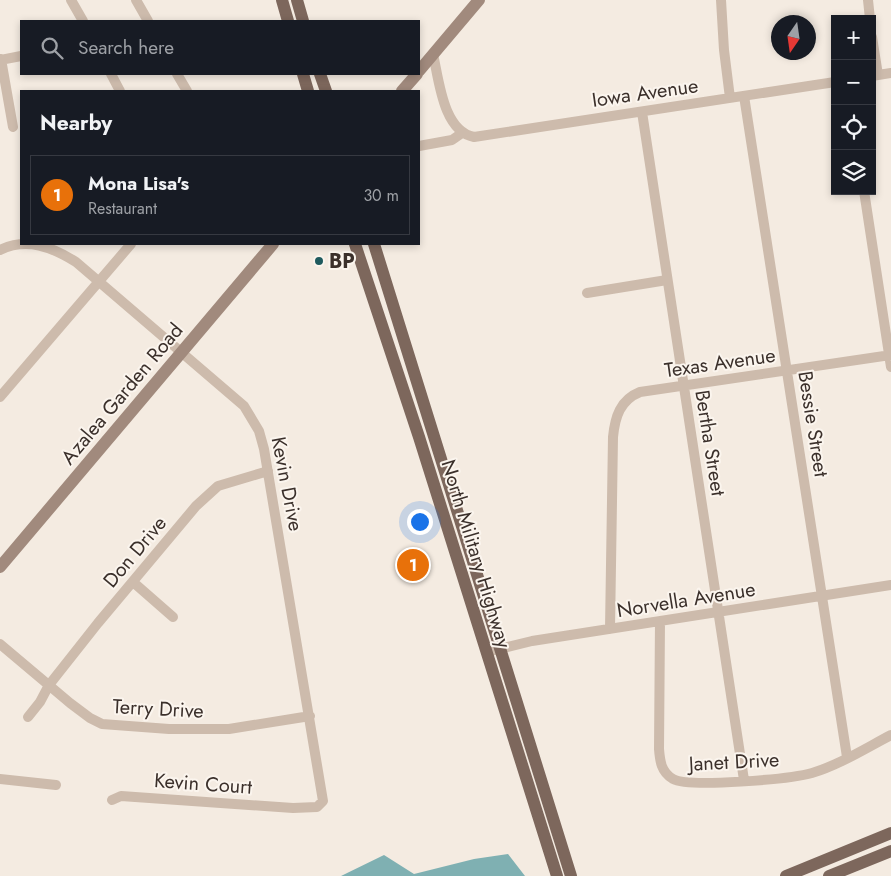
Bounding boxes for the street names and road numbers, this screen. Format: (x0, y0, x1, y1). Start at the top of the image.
street label: Iowa Avenue (590, 71, 700, 115)
street label: Azalea Garden Road (54, 317, 190, 471)
street label: Texas Avenue (663, 341, 777, 385)
street label: Bessie Street (790, 369, 836, 479)
street label: Bertha Street (687, 388, 733, 498)
street label: Kevin Drive (264, 434, 310, 534)
street label: North Military Highway (434, 456, 519, 652)
street label: Don Drive (96, 510, 174, 594)
street label: Norvella Avenue (615, 575, 757, 625)
street label: Terry Drive (112, 692, 204, 726)
street label: Janet Drive (685, 745, 780, 779)
street label: Kevin Court (153, 766, 253, 802)

